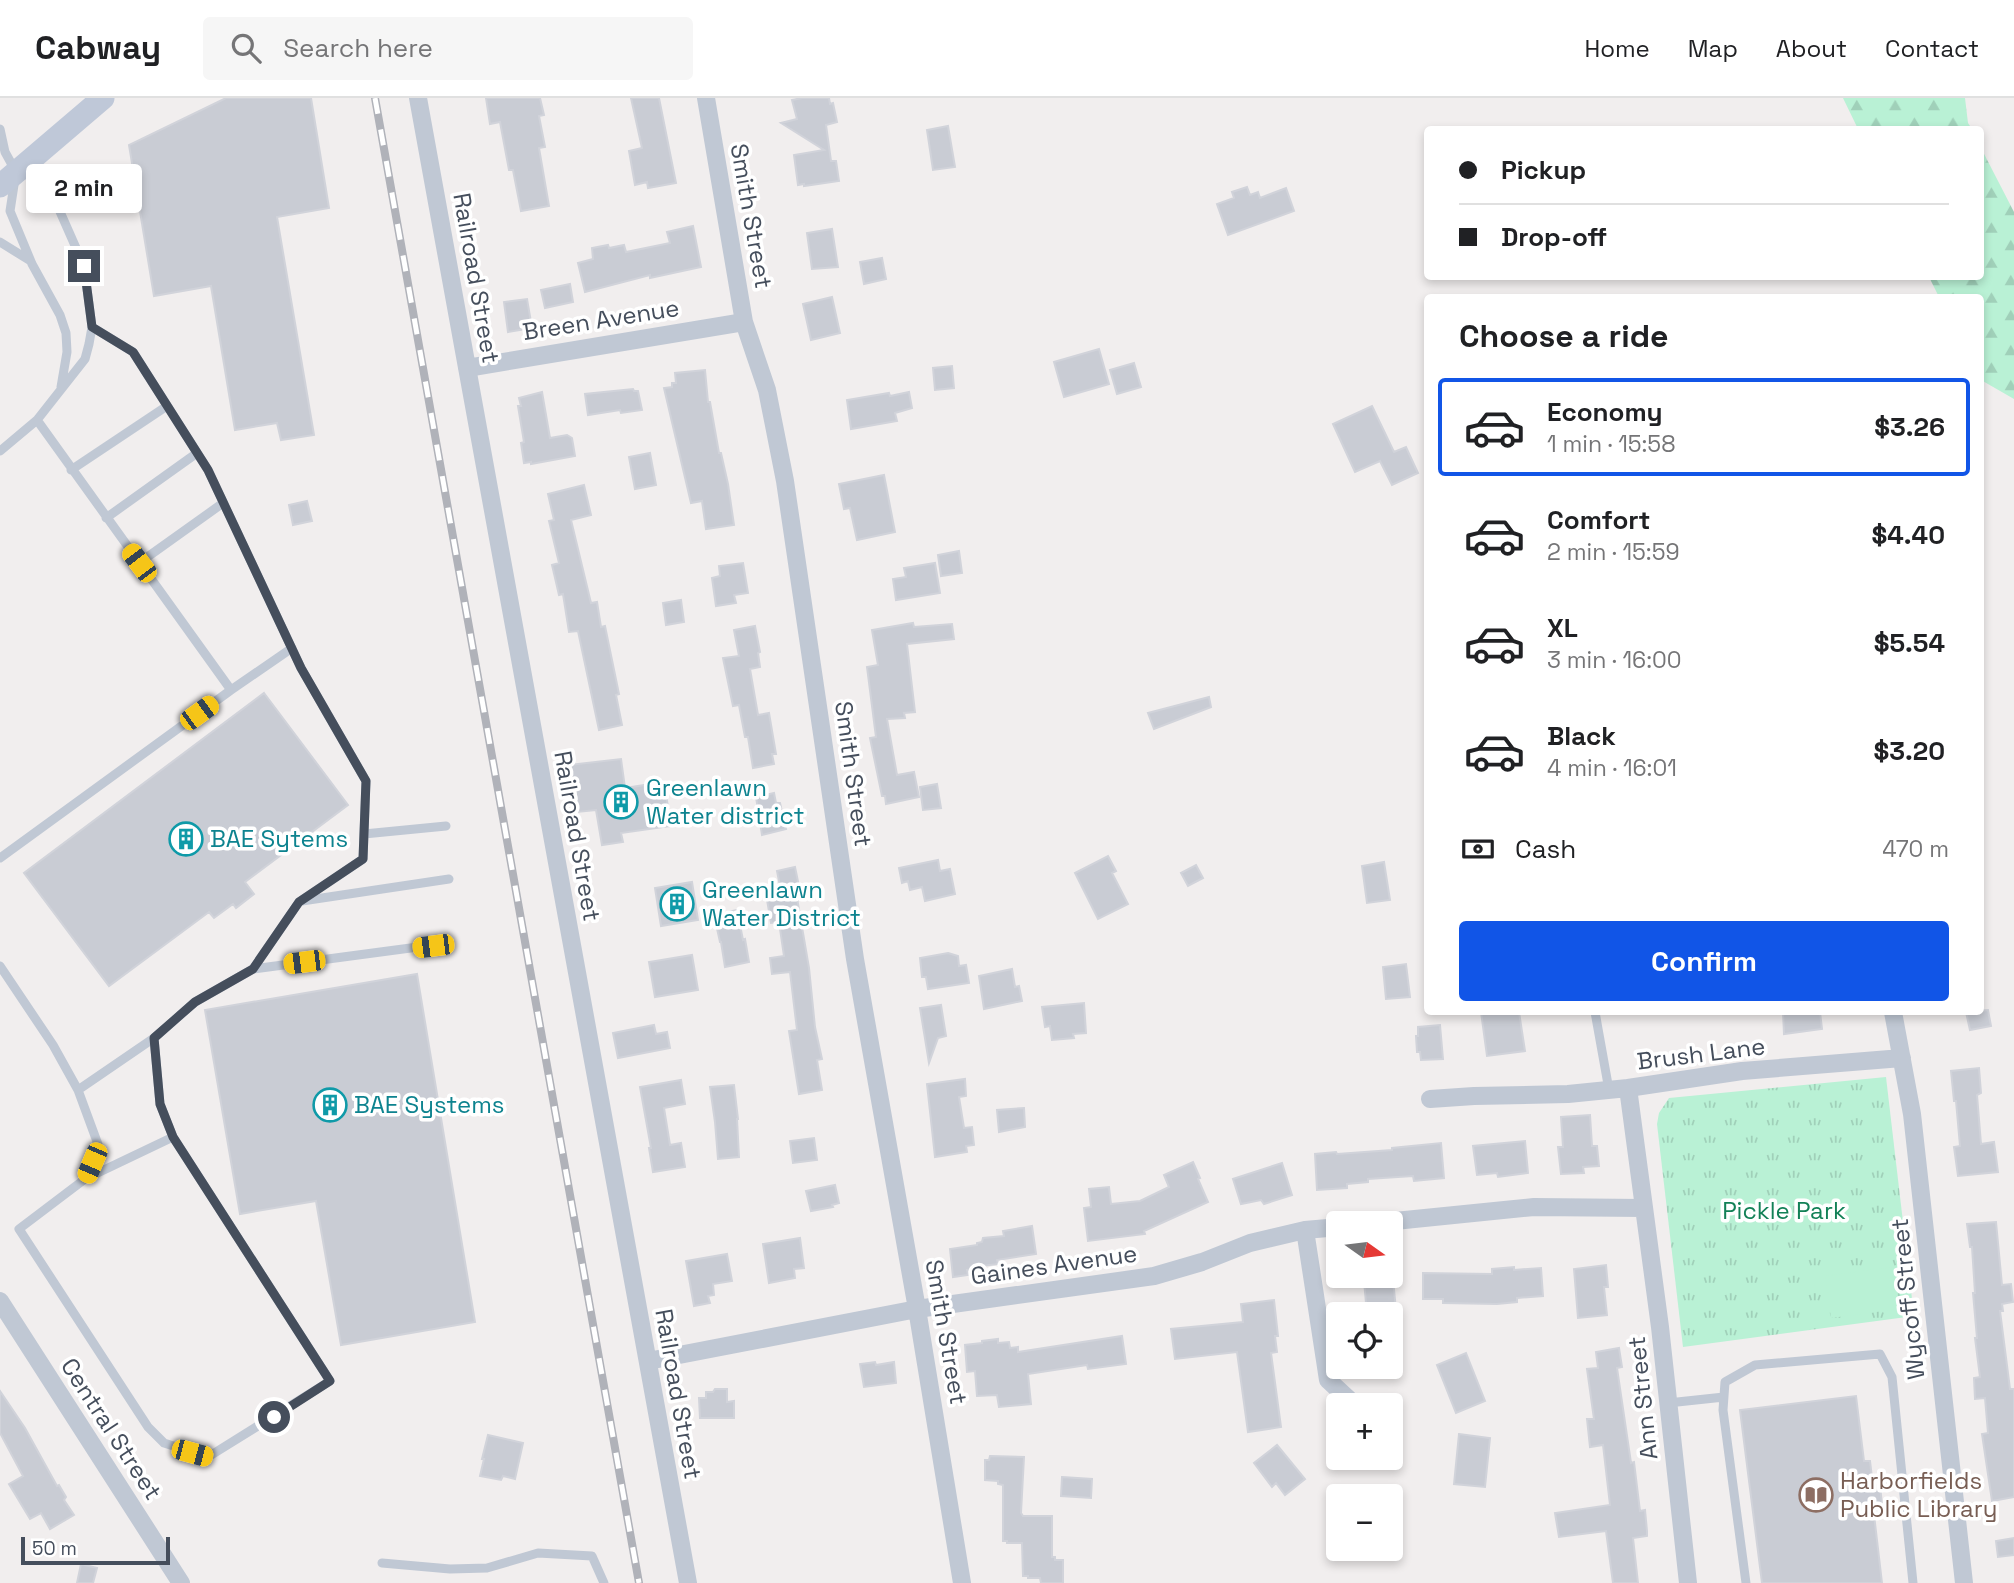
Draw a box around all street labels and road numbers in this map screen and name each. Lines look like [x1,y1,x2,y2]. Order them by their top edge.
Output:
street label: Smith Street [724,141,779,291]
street label: Railroad Street [446,190,507,366]
street label: Breen Avenue [520,292,681,347]
street label: Smith Street [828,699,879,849]
street label: Railroad Street [547,748,608,924]
street label: Brush Lane [1635,1030,1767,1077]
street label: Wycoff Street [1884,1217,1931,1381]
street label: Gaines Avenue [969,1237,1139,1292]
street label: Smith Street [919,1257,974,1407]
street label: Railroad Street [648,1306,709,1482]
street label: Ann Street [1621,1335,1664,1461]
street label: Central Street [54,1352,169,1505]

